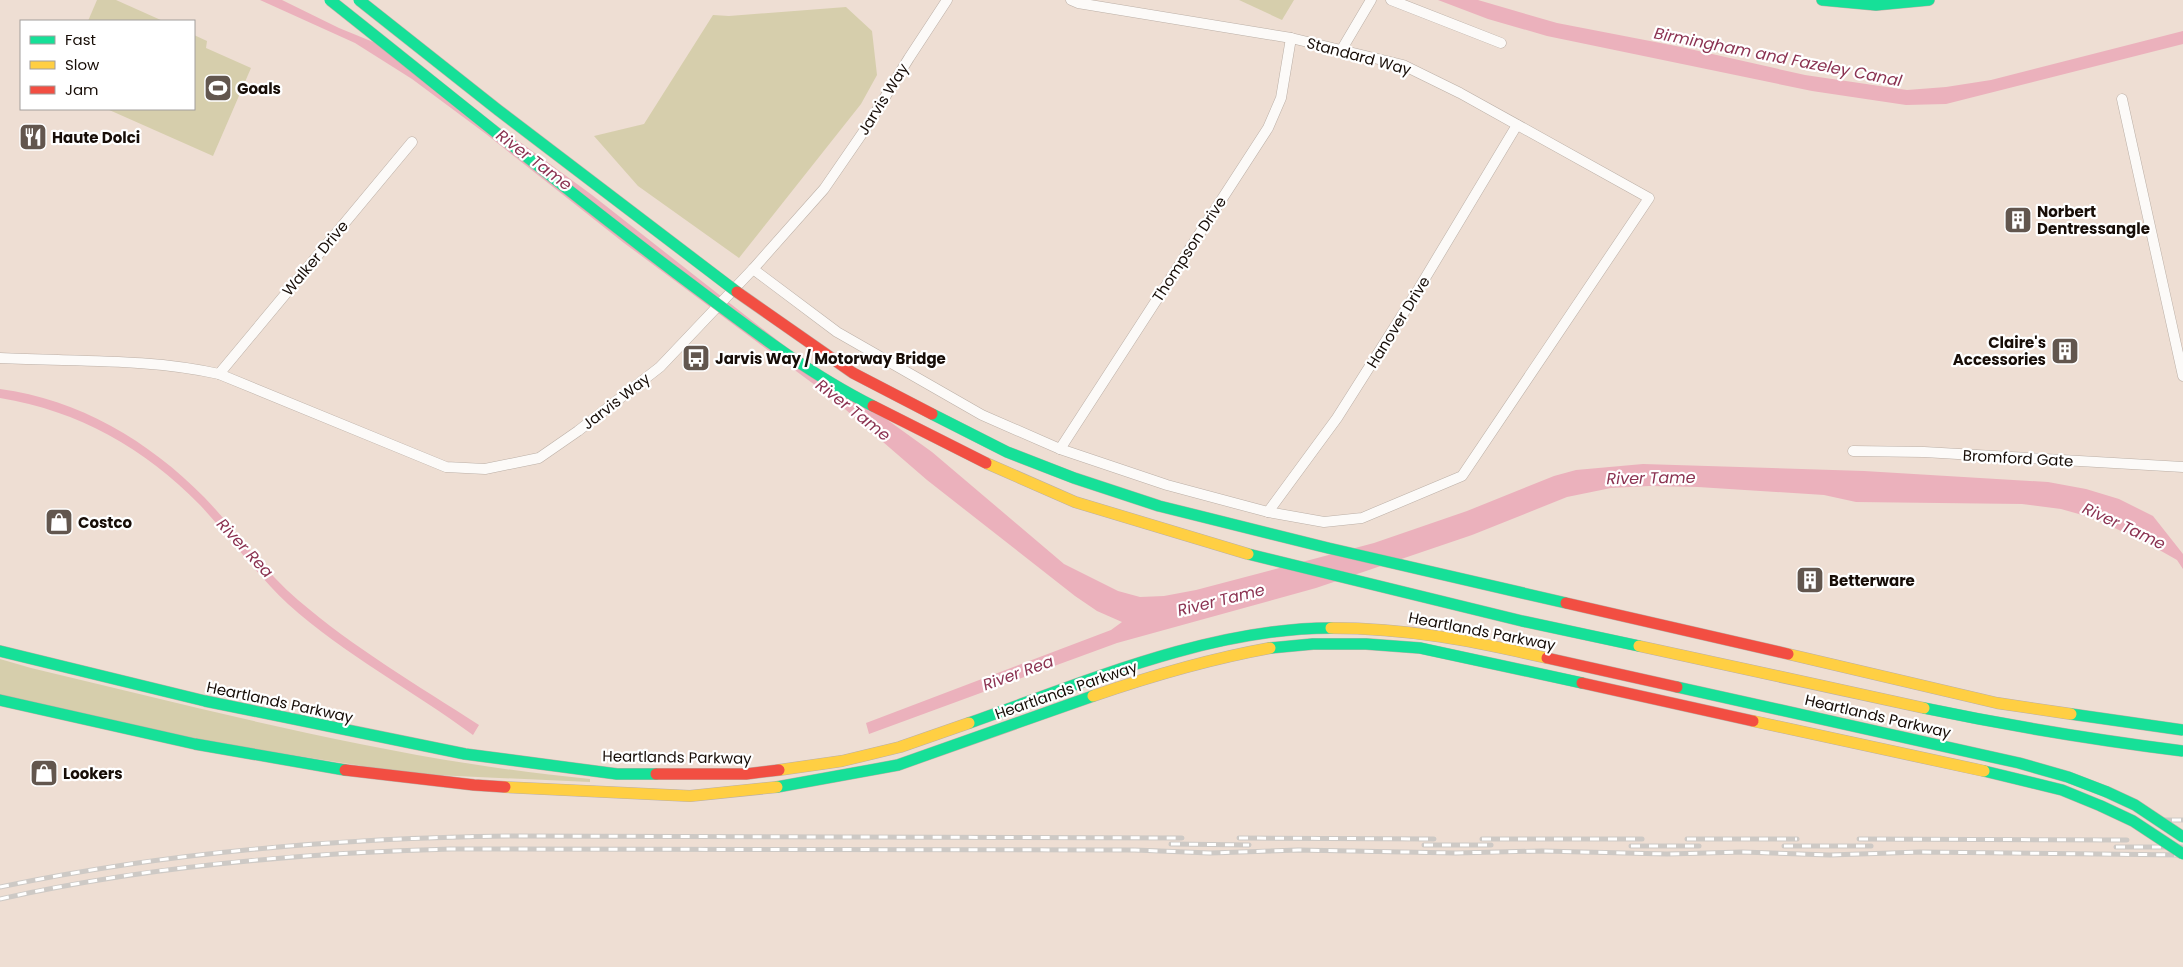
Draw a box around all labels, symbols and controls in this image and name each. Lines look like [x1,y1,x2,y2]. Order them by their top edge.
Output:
legend [20,20,195,110]
water label: Birmingham and Fazeley Canal [1652,22,1904,92]
text: Fast [65,29,96,50]
street label: Standard Way [1304,32,1414,80]
text: Slow [65,54,100,75]
street label: Jarvis Way [853,59,914,139]
sports icon: Goals [203,73,233,103]
place label: Goals [237,78,281,99]
text: Jam [65,79,99,100]
restaurant icon: Haute Dolci [18,122,48,152]
water label: River Tame [491,124,577,196]
place label: Haute Dolci [52,127,140,148]
street label: Thompson Drive [1147,192,1231,306]
place label: Norbert Dentressangle [2037,201,2150,239]
building icon: Norbert Dentressangle [2003,205,2033,235]
street label: Walker Drive [277,216,353,300]
street label: Hanover Drive [1361,272,1435,372]
place label: Claire's Accessories [1953,332,2046,370]
building icon: Claire's Accessories [2050,336,2080,366]
bus stop icon: Jarvis Way / Motorway Bridge [681,343,711,373]
place label: Jarvis Way / Motorway Bridge [715,348,946,369]
street label: Jarvis Way [578,367,655,434]
water label: River Tame [811,373,895,447]
street label: Bromford Gate [1962,445,2074,471]
water label: River Tame [1606,466,1696,490]
water label: River Tame [2079,497,2169,555]
shop icon: Costco [44,507,74,537]
place label: Costco [78,512,133,533]
water label: River Rea [211,513,279,583]
building icon: Betterware [1795,565,1825,595]
place label: Betterware [1829,570,1915,591]
water label: River Tame [1175,578,1267,622]
street label: Heartlands Parkway [1407,606,1558,656]
water label: River Rea [979,650,1057,696]
street label: Heartlands Parkway [992,656,1141,724]
street label: Heartlands Parkway [205,676,356,728]
street label: Heartlands Parkway [1803,689,1954,743]
street label: Heartlands Parkway [602,745,752,769]
shop icon: Lookers [29,758,59,788]
place label: Lookers [63,763,123,784]

